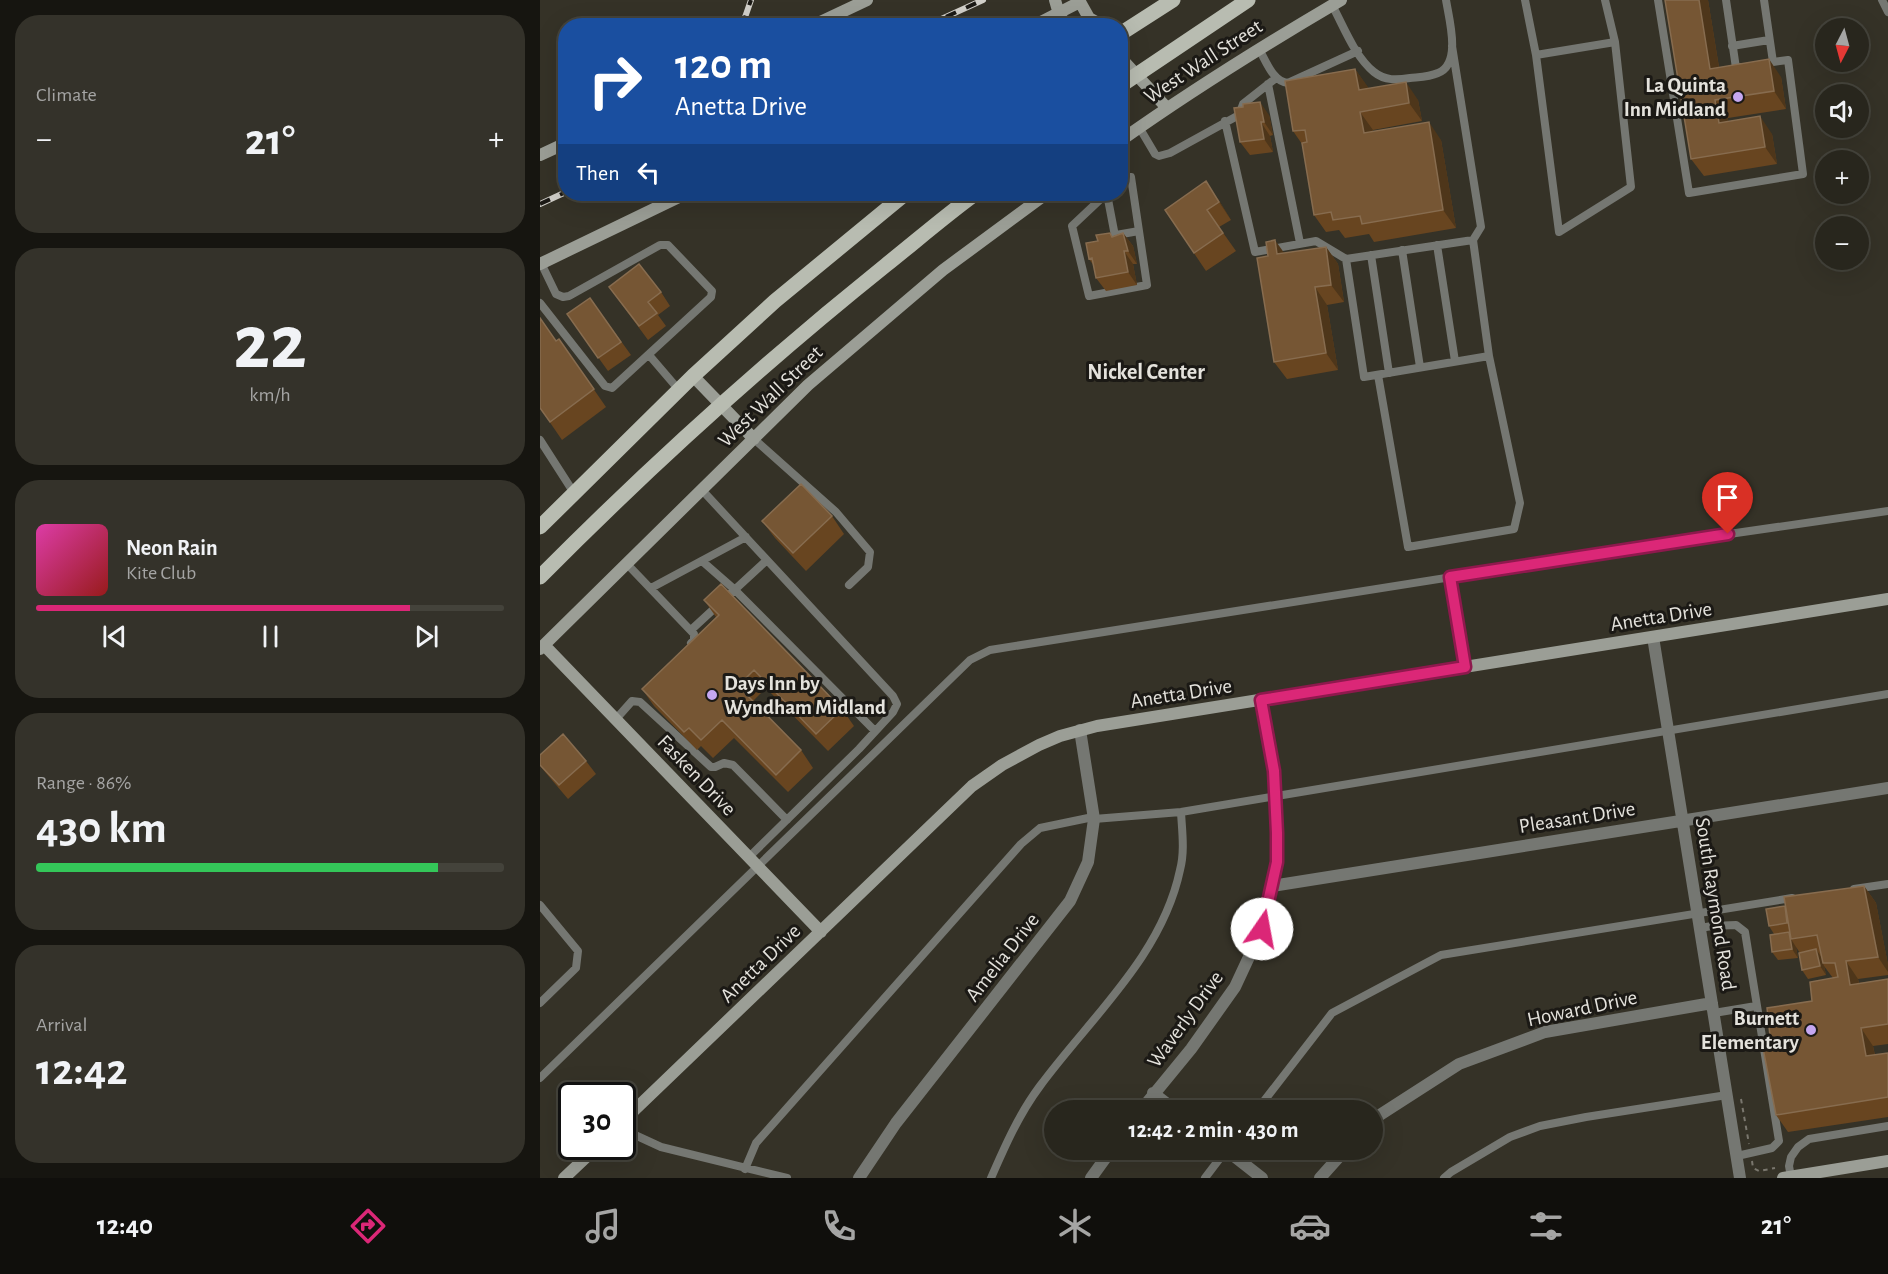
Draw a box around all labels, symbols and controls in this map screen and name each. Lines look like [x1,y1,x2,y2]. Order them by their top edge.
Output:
street label: West Wall Street [1141,15,1266,107]
north arrow [1815,18,1869,72]
map controls [1815,18,1869,270]
icon: right [576,42,654,120]
text: 120 m [675,44,772,86]
place label: La Quinta Inn Midland [1624,75,1726,120]
button: sound [1815,84,1869,138]
text: Climate [36,85,97,105]
marker: La Quinta Inn Midland [1731,90,1745,104]
text: Anetta Drive [675,93,807,120]
text: 21° [245,118,295,163]
text: − [36,123,52,156]
text: + [488,123,504,156]
button: + [1815,150,1869,204]
icon: left [632,156,665,189]
text: Then [576,162,620,184]
button: − [1815,216,1869,270]
text: 22 [233,305,307,383]
street label: West Wall Street [714,341,827,451]
district label: Nickel Center [1087,361,1205,383]
text: km/h [249,385,291,405]
pin [1702,472,1753,534]
icon: arrive [1711,481,1744,514]
text: Neon Rain [126,537,218,559]
text: Kite Club [126,563,196,583]
street label: Anetta Drive [1609,598,1713,635]
icon: previous [98,620,131,653]
icon: pause [254,620,287,653]
icon: next [410,620,443,653]
place label: Days Inn by Wyndham Midland [724,673,886,718]
street label: Anetta Drive [1129,675,1233,712]
marker: Days Inn by Wyndham Midland [705,688,719,702]
street label: Fasken Drive [653,731,740,820]
text: Range · 86% [36,773,132,793]
street label: Pleasant Drive [1517,798,1637,837]
text: 430 km [36,806,167,851]
street label: South Raymond Road [1691,816,1740,992]
position arrow [1230,897,1294,961]
street label: Amelia Drive [962,909,1043,1005]
street label: Anetta Drive [716,920,805,1007]
street label: Waverly Drive [1144,967,1227,1071]
street label: Howard Drive [1525,987,1639,1030]
place label: Burnett Elementary [1701,1008,1800,1053]
text: Arrival [36,1015,87,1035]
marker: Burnett Elementary [1804,1023,1818,1037]
text: 12:42 [36,1048,128,1093]
speed limit sign: 30 [558,1082,636,1160]
text: 12:42 · 2 min · 430 m [1128,1119,1299,1141]
icon: directions [347,1205,389,1247]
icon: music [582,1205,624,1247]
icon: phone [818,1205,860,1247]
icon: climate [1054,1205,1096,1247]
icon: car [1289,1205,1331,1247]
icon: filters [1525,1205,1567,1247]
text: 12:40 [97,1212,153,1239]
text: 21° [1761,1212,1791,1239]

